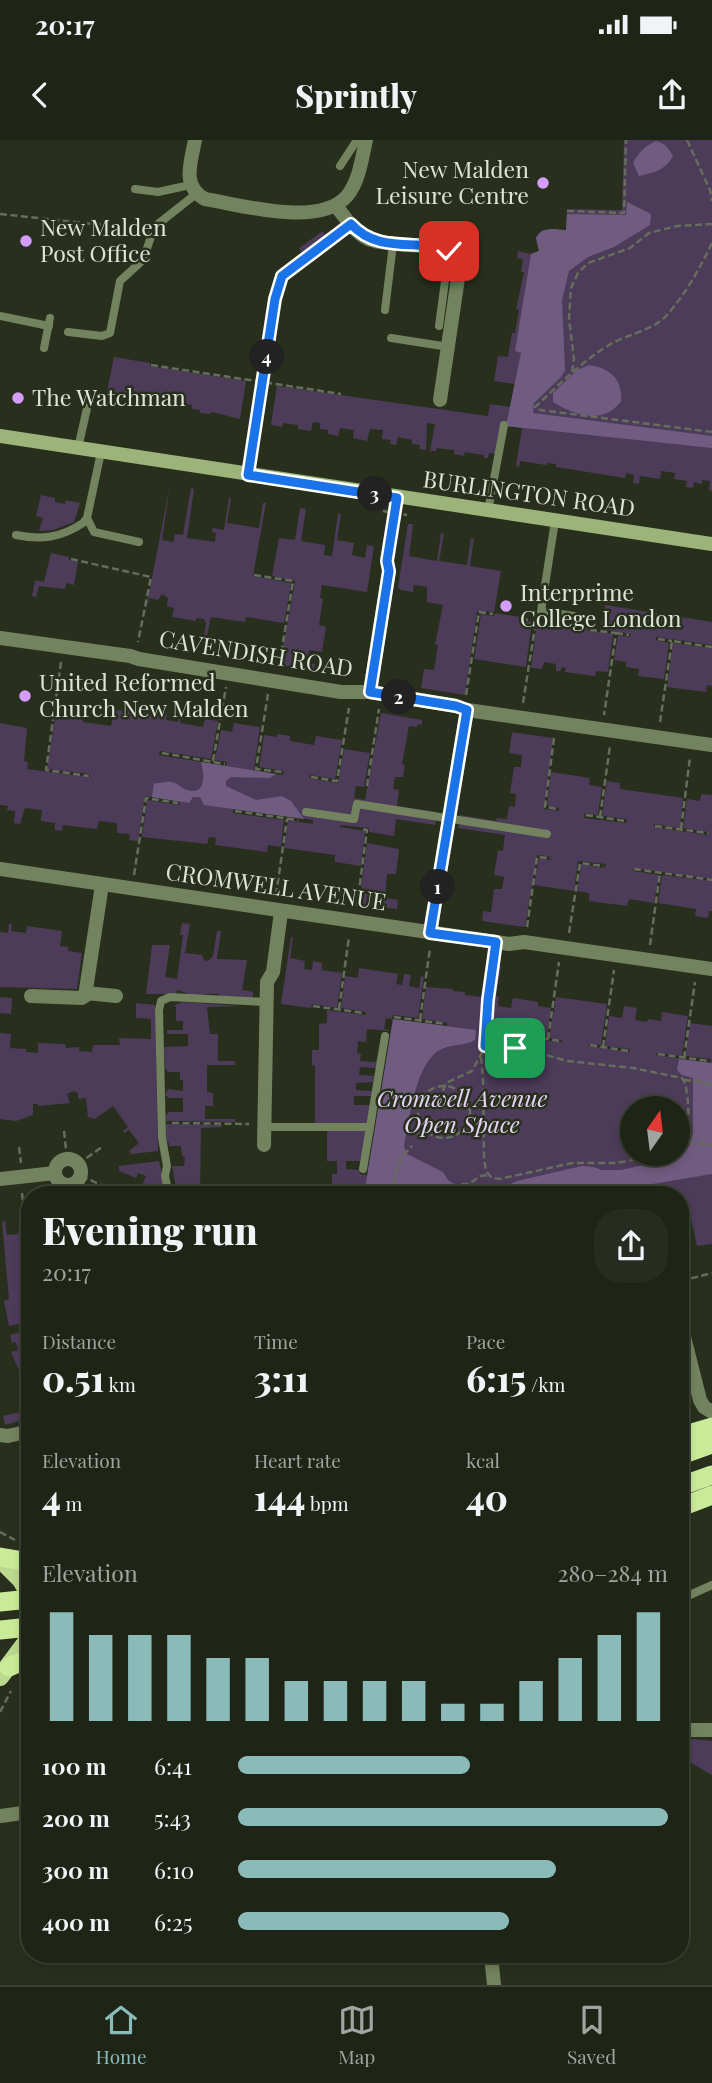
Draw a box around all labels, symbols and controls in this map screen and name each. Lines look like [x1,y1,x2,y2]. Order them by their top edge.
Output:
text: 20:17 [35,7,95,42]
text: Sprintly [295,73,417,116]
icon: back [21,76,59,114]
icon: share [653,76,691,114]
place label: New Malden Leisure Centre [376,153,529,210]
marker: New Malden Leisure Centre [535,175,551,191]
place label: New Malden Post Office [40,211,167,268]
pin [419,221,479,281]
icon: check [430,232,468,270]
marker: New Malden Post Office [18,233,34,249]
pin: 4 [250,340,284,374]
text: 4 [261,343,272,369]
place label: The Watchman [32,381,186,412]
marker: The Watchman [10,390,26,406]
street label: BURLINGTON ROAD [421,462,637,523]
pin: 3 [358,476,392,512]
text: 3 [370,480,379,506]
place label: Interprime College London [520,576,682,633]
marker: Interprime College London [498,598,514,614]
street label: CAVENDISH ROAD [157,622,355,683]
place label: United Reformed Church New Malden [39,666,249,723]
pin: 2 [382,680,416,714]
text: 2 [394,683,403,709]
marker: United Reformed Church New Malden [17,688,33,704]
street label: CROMWELL AVENUE [164,855,388,916]
pin: 1 [420,870,456,904]
text: 1 [434,873,441,899]
pin [485,1018,545,1078]
icon: arrive [496,1029,534,1067]
park label: Cromwell Avenue Open Space [377,1082,547,1139]
north arrow [620,1096,690,1166]
map controls [620,1096,690,1166]
text: Evening run [42,1204,258,1255]
button: share [594,1209,668,1283]
text: 20:17 [42,1256,91,1287]
text: Distance [42,1328,116,1354]
text: Time [254,1328,298,1354]
text: Pace [466,1328,505,1354]
text: 0.51 [42,1354,104,1401]
text: 3:11 [254,1354,309,1401]
text: 6:15 [466,1354,526,1401]
text: km [104,1371,136,1397]
text: /km [526,1371,566,1397]
text: Elevation [42,1447,121,1473]
text: Heart rate [254,1447,341,1473]
text: kcal [466,1447,500,1473]
text: 4 [42,1473,61,1520]
text: 144 [254,1473,305,1520]
text: 40 [466,1473,508,1520]
text: m [61,1490,82,1516]
text: bpm [305,1490,349,1516]
text: Elevation [42,1557,138,1588]
text: 280–284 m [558,1557,668,1588]
text: 100 m [42,1750,107,1781]
text: 6:41 [154,1750,192,1781]
text: 200 m [42,1802,110,1833]
text: 5:43 [154,1802,191,1833]
text: 300 m [42,1854,109,1885]
text: 6:10 [154,1854,194,1885]
text: 400 m [42,1906,110,1937]
text: 6:25 [154,1906,193,1937]
tab: Home [96,2001,147,2069]
tab: Map [338,2001,376,2069]
tab: Saved [567,2001,616,2069]

